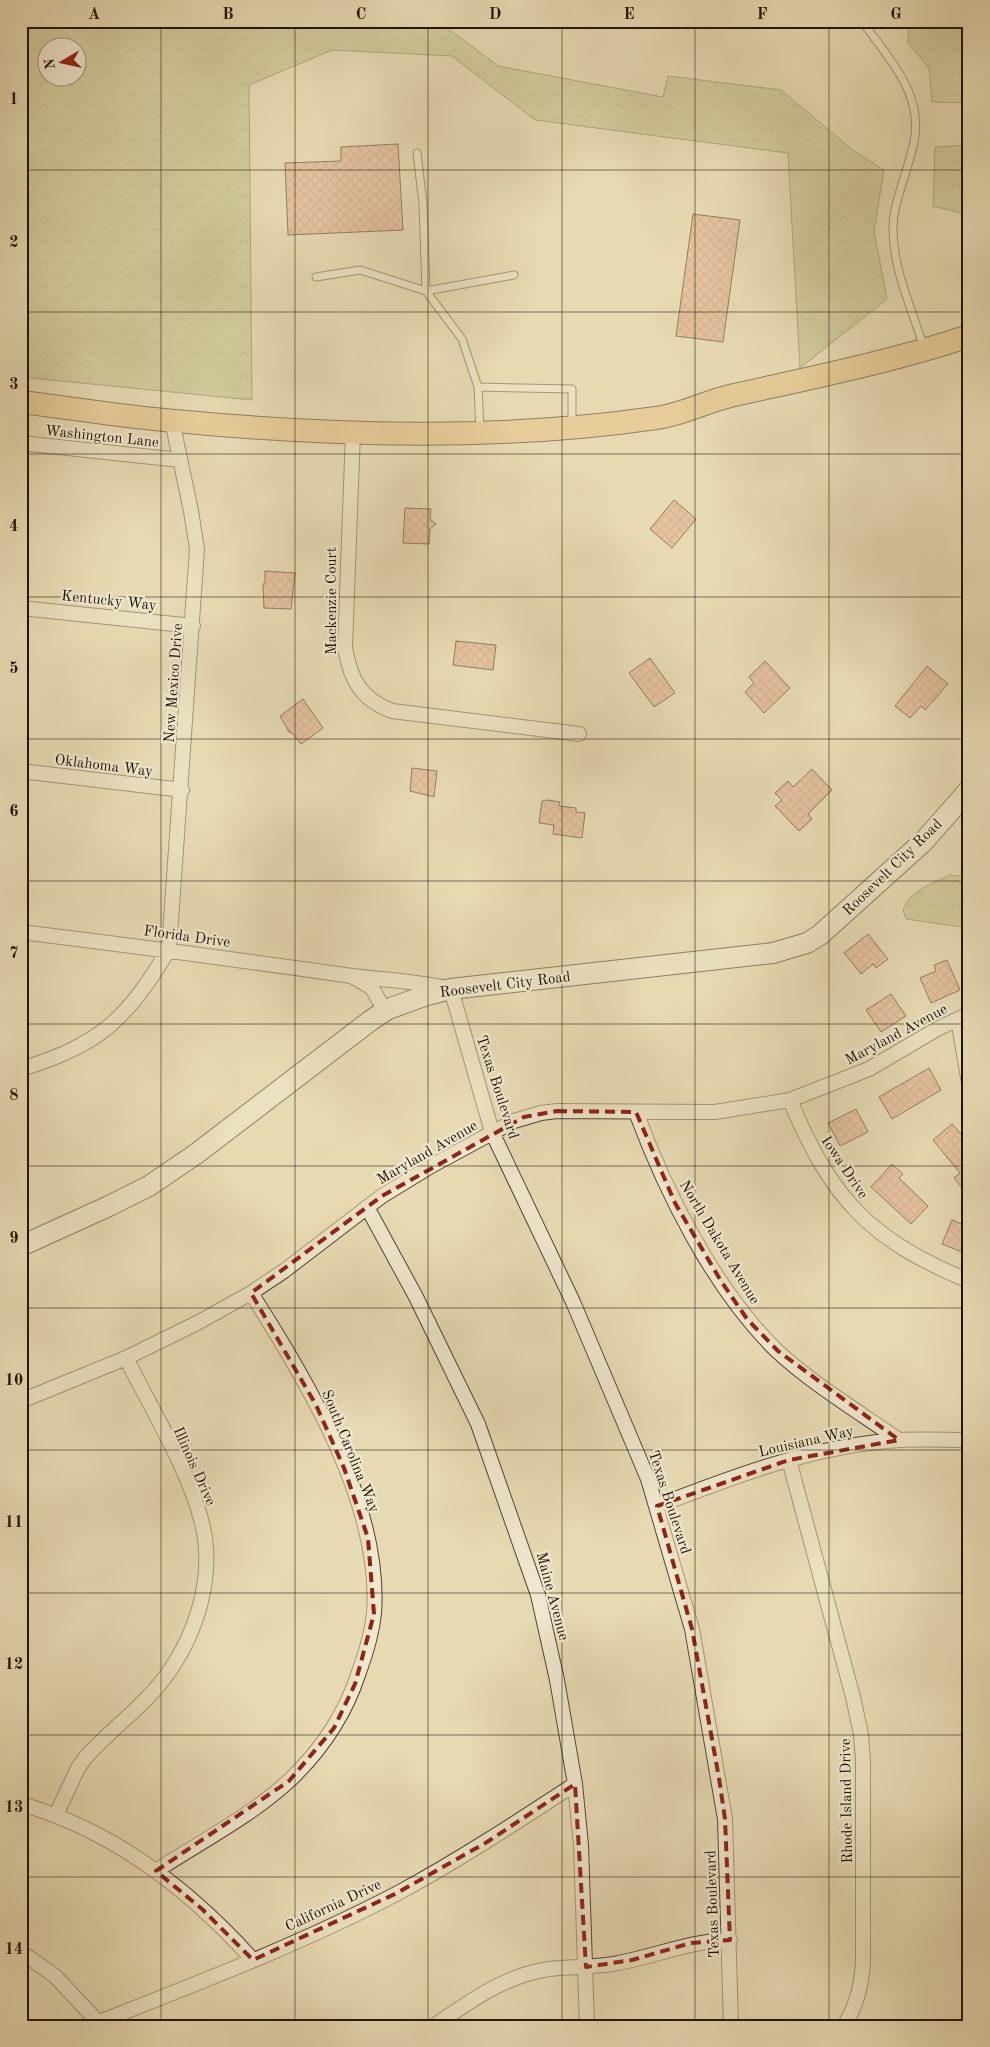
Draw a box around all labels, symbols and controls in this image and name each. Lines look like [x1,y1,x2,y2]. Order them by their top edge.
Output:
text: A [88,7,100,23]
text: B [222,7,234,23]
text: C [356,7,366,23]
text: D [489,7,501,23]
text: E [623,7,635,23]
text: F [757,7,768,23]
text: G [890,7,902,23]
north arrow [38,38,88,88]
text: N [42,57,58,70]
text: 1 [9,92,19,108]
text: 2 [9,235,19,251]
text: 3 [9,377,19,393]
street label: Washington Lane [44,424,160,451]
text: 4 [9,519,19,535]
street label: Mackenzie Court [325,547,340,655]
street label: Kentucky Way [60,589,157,614]
street label: New Mexico Drive [163,623,186,743]
text: 5 [9,661,19,677]
street label: Oklahoma Way [54,753,154,780]
text: 6 [9,804,19,820]
street label: Roosevelt City Road [841,817,946,919]
street label: Florida Drive [143,924,231,951]
text: 7 [9,946,19,962]
street label: Roosevelt City Road [439,970,572,1001]
street label: Maryland Avenue [843,1002,950,1069]
street label: Texas Boulevard [473,1034,520,1141]
text: 8 [9,1088,19,1104]
street label: Maryland Avenue [375,1118,481,1188]
street label: Iowa Drive [817,1134,870,1202]
street label: North Dakota Avenue [676,1178,762,1307]
text: 9 [9,1231,19,1247]
text: 10 [5,1373,23,1389]
street label: South Carolina Way [318,1388,381,1515]
street label: Louisiana Way [757,1424,855,1461]
street label: Illinois Drive [170,1425,218,1508]
street label: Texas Boulevard [645,1449,692,1556]
text: 11 [5,1515,23,1531]
street label: Maine Avenue [533,1551,571,1642]
text: 12 [5,1657,23,1673]
street label: Rhode Island Drive [839,1738,856,1864]
text: 13 [5,1800,23,1816]
street label: Texas Boulevard [704,1849,723,1958]
street label: California Drive [283,1878,384,1935]
text: 14 [5,1942,23,1958]

